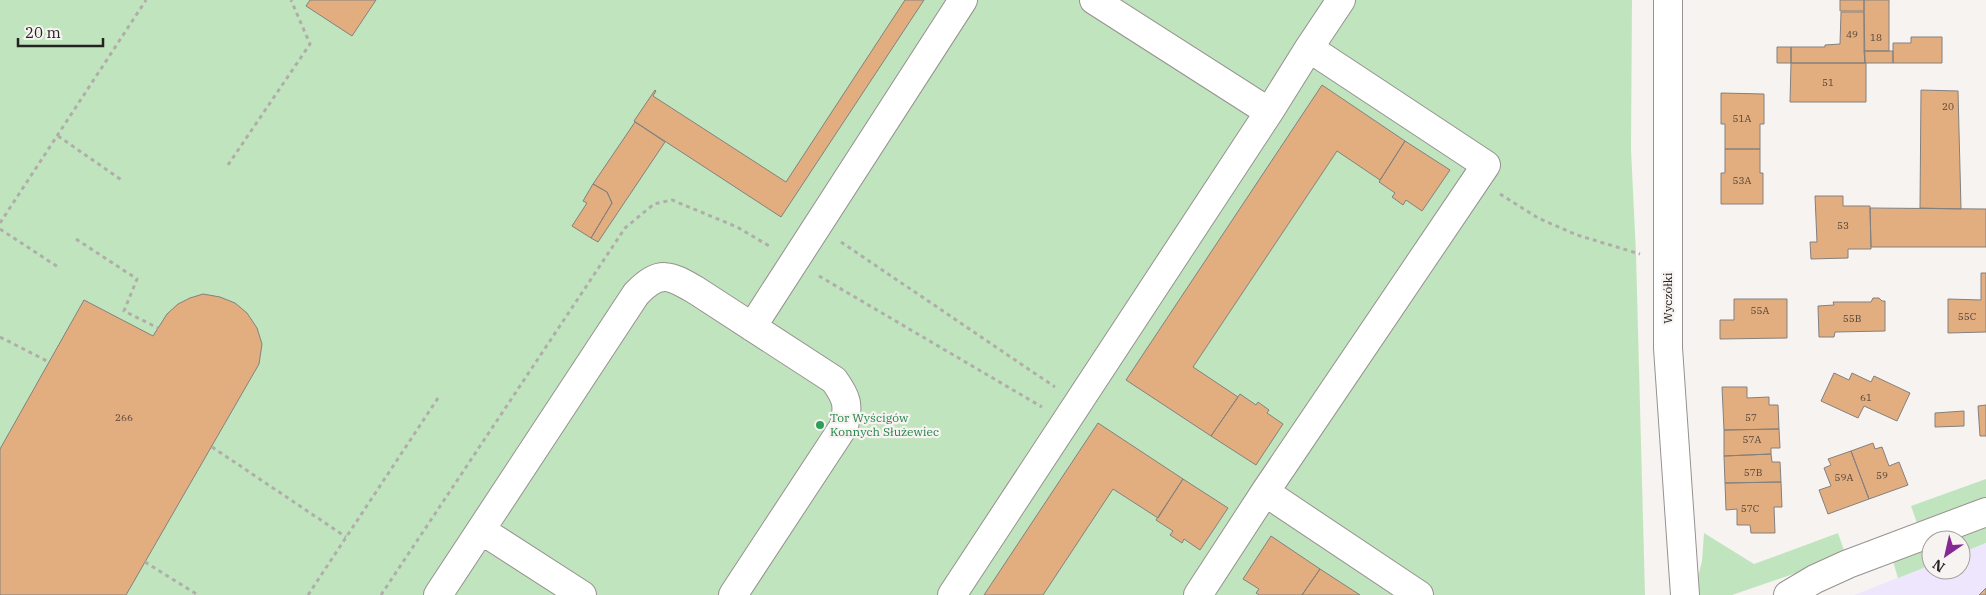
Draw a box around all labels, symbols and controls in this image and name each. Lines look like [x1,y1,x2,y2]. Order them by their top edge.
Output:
scale bar [18,15,102,47]
text: 20 m [25,23,61,42]
house number: 49 [1846,28,1858,41]
house number: 18 [1870,31,1882,44]
house number: 51 [1822,76,1834,89]
house number: 20 [1942,100,1954,113]
house number: 51A [1733,112,1752,125]
house number: 53A [1733,174,1752,187]
house number: 53 [1837,219,1849,232]
street label: Wyczółki [1660,272,1675,324]
house number: 55A [1751,304,1770,317]
house number: 55C [1958,310,1976,323]
house number: 55B [1843,312,1862,325]
house number: 61 [1860,391,1872,404]
place label: Tor Wyścigów Konnych Służewiec [830,410,939,439]
house number: 266 [115,411,133,424]
house number: 57 [1745,411,1757,424]
marker: Tor Wyścigów Konnych Służewiec [814,419,826,431]
house number: 57A [1743,433,1762,446]
house number: 57B [1744,466,1763,479]
house number: 59 [1876,469,1888,482]
house number: 59A [1835,471,1854,484]
house number: 57C [1741,502,1759,515]
north arrow [1921,530,1971,580]
text: N [1929,555,1948,576]

